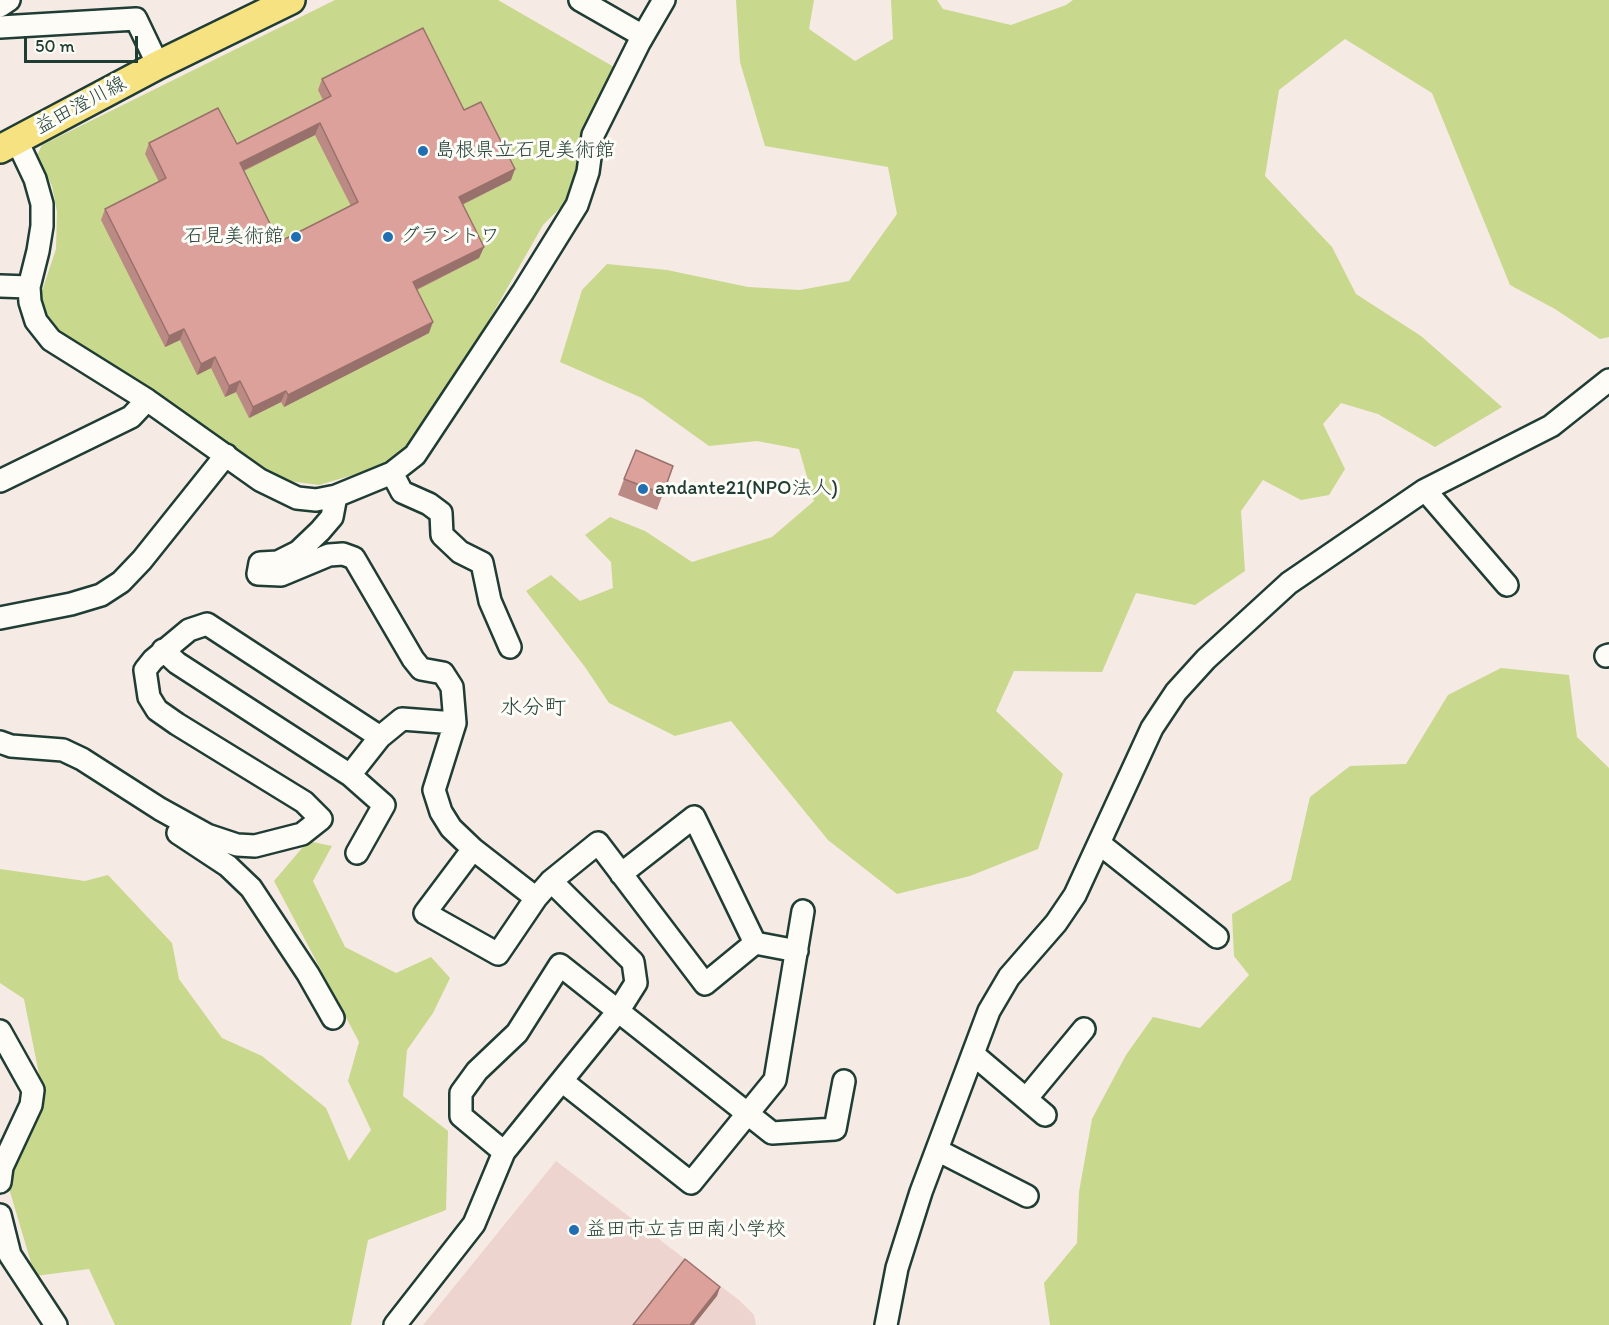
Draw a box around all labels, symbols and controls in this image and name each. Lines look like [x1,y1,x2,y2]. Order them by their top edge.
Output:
scale bar [27,24,141,62]
text: 50 m [35,35,75,57]
street label: 益田澄川線 [31,72,131,140]
place label: 島根県立石見美術館 [435,139,615,163]
marker: 島根県立石見美術館 [416,144,430,158]
place label: 石見美術館 [184,225,284,249]
place label: グラントワ [400,225,500,249]
marker: 石見美術館 [289,230,303,244]
marker: グラントワ [381,230,395,244]
place label: andante21(NPO法人) [655,477,838,501]
marker: andante21(NPO法人) [636,482,650,496]
district label: 水分町 [500,695,566,721]
place label: 益田市立吉田南小学校 [586,1218,786,1242]
marker: 益田市立吉田南小学校 [567,1223,581,1237]

